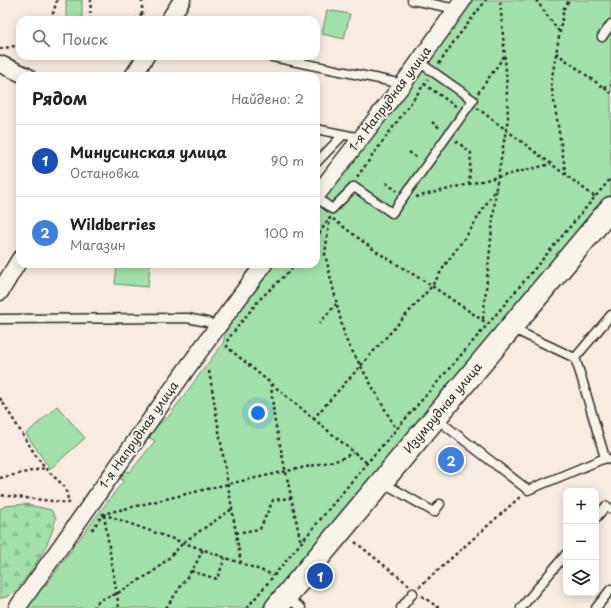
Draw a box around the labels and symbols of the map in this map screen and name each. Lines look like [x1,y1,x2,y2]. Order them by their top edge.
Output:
street label: 1-я Напрудная улица [344,42,435,155]
street label: Изумрудная улица [399,358,486,457]
street label: 1-я Напрудная улица [94,377,182,492]
your location [248,403,268,423]
pin: 2 [438,445,464,475]
pin: 1 [307,561,333,591]

